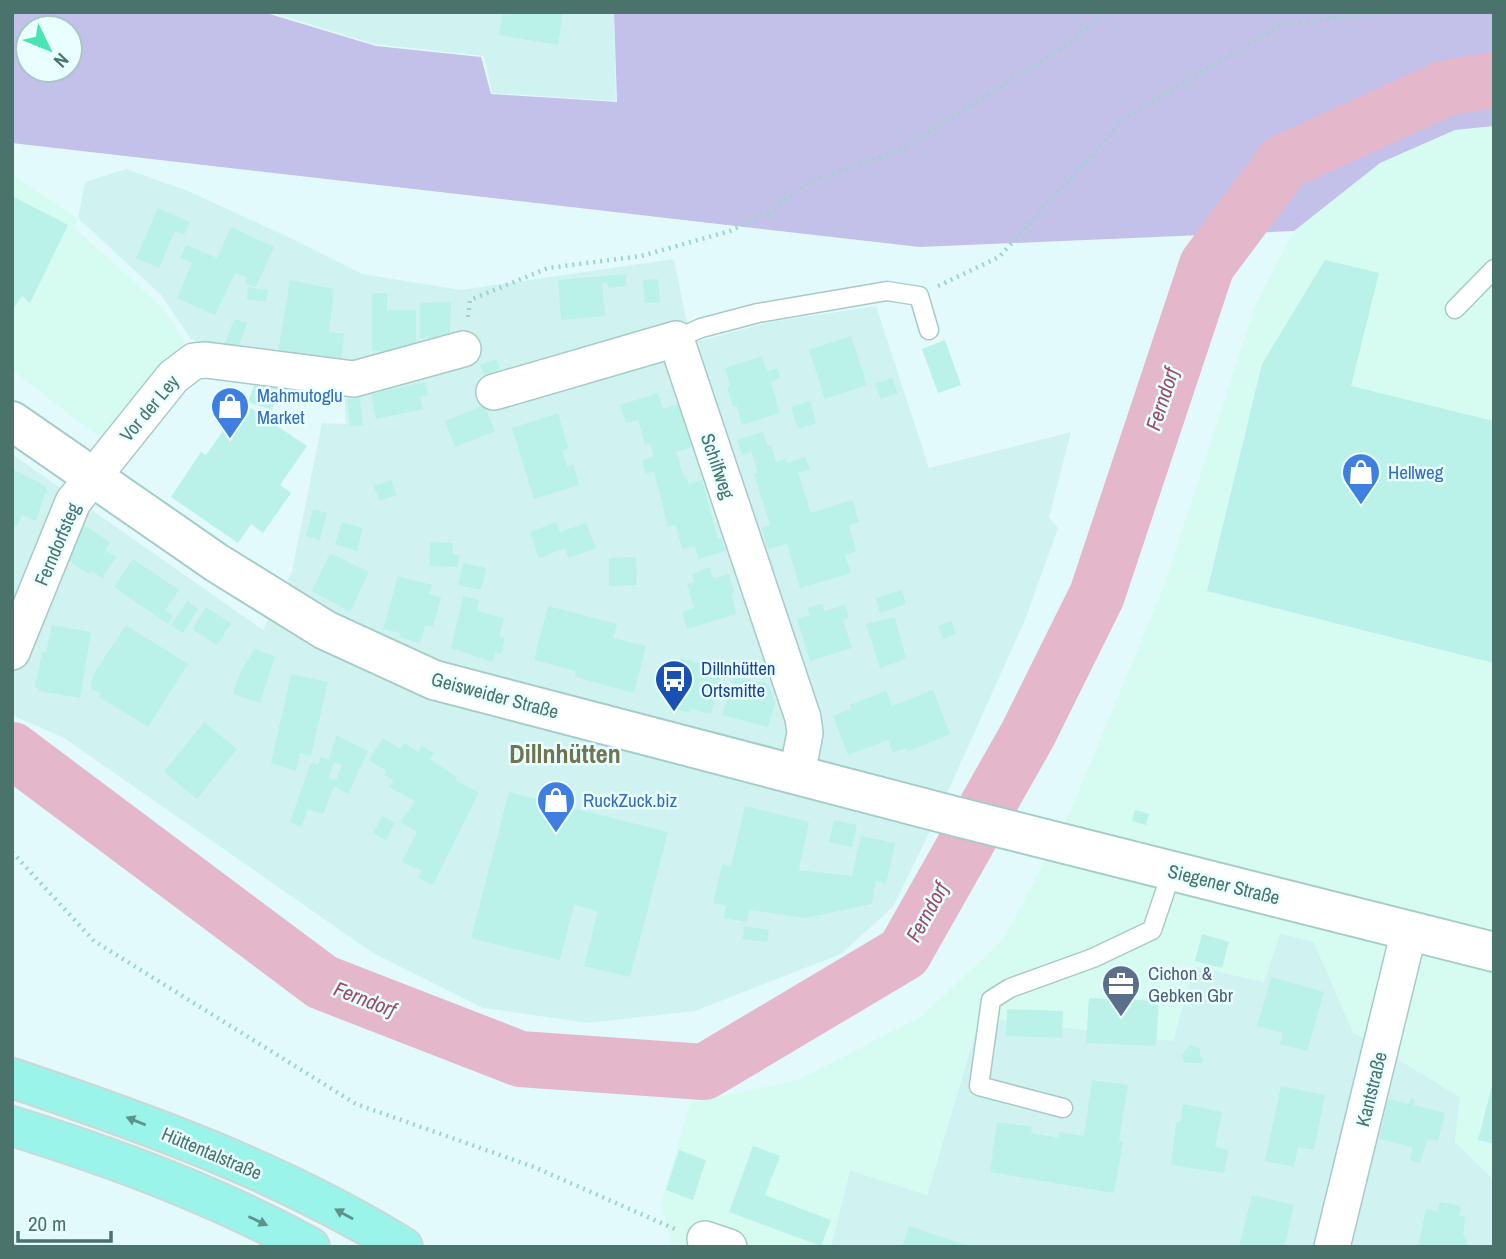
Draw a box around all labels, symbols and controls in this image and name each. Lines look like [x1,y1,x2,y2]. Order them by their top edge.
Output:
north arrow [14,14,84,84]
text: N [48,48,75,74]
water label: Ferndorf [1138,362,1186,434]
street label: Vor der Ley [113,369,185,447]
place label: Mahmutoglu Market [257,382,343,430]
shop icon: Mahmutoglu Market [209,385,251,440]
street label: Schilfweg [695,430,741,502]
shop icon: Hellweg [1340,451,1382,506]
place label: Hellweg [1388,459,1444,485]
street label: Ferndorfsteg [28,498,86,589]
place label: Dillnhütten Ortsmitte [701,655,775,703]
bus stop icon: Dillnhütten Ortsmitte [653,658,695,713]
street label: Geisweider Straße [428,666,562,724]
district label: Dillnhütten [509,736,621,771]
shop icon: RuckZuck.biz [535,779,577,834]
place label: RuckZuck.biz [583,787,678,813]
street label: Siegener Straße [1165,858,1283,910]
water label: Ferndorf [899,875,956,947]
place label: Cichon & Gebken Gbr [1148,960,1234,1008]
office icon: Cichon & Gebken Gbr [1100,963,1142,1018]
water label: Ferndorf [330,974,402,1025]
street label: Kantstraße [1349,1049,1393,1129]
one-way arrow [125,1116,146,1127]
street label: Hüttentalstraße [158,1120,266,1186]
scale bar [18,1200,110,1244]
one-way arrow [334,1208,353,1220]
text: 20 m [28,1209,66,1238]
one-way arrow [248,1215,269,1226]

